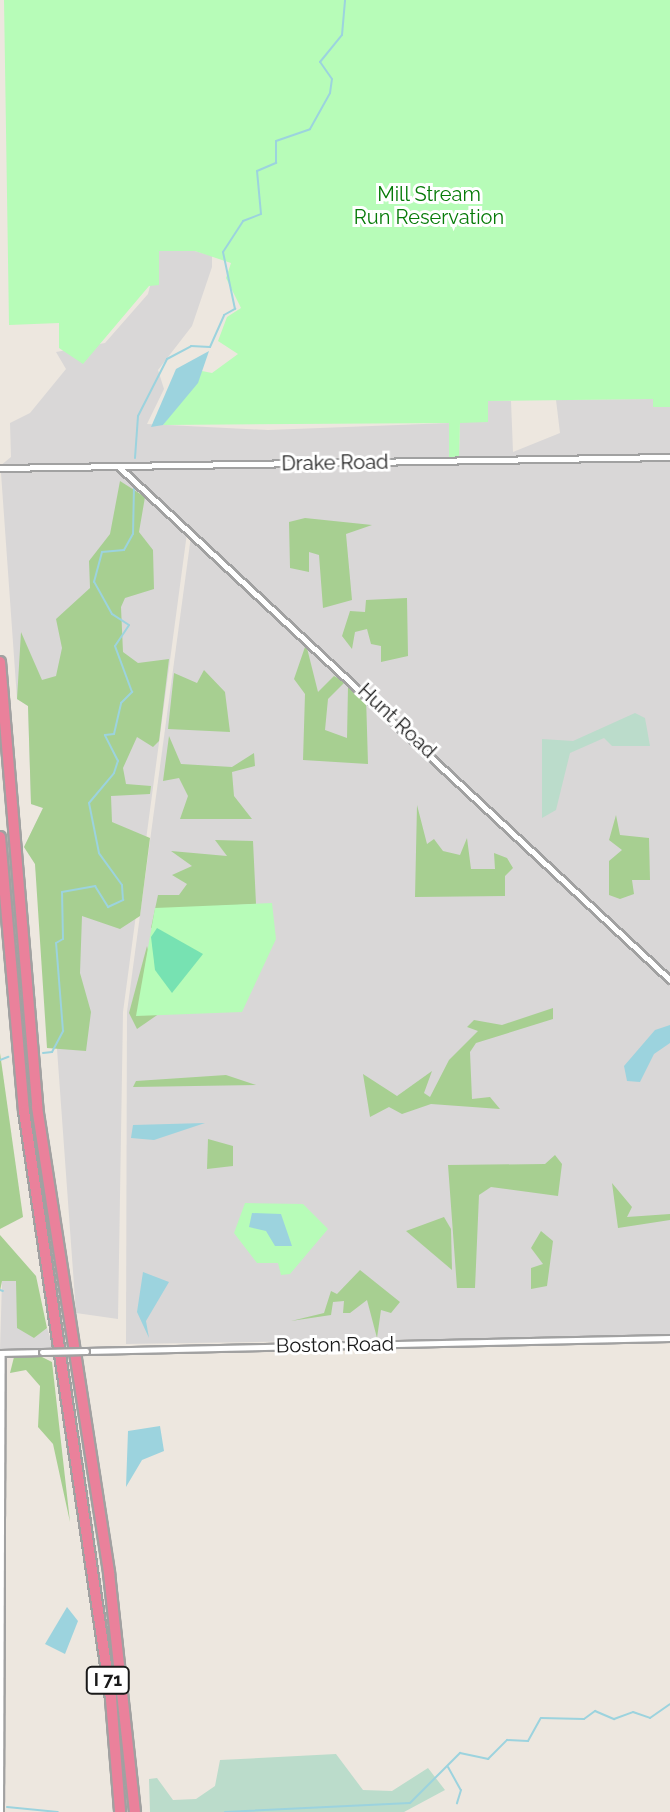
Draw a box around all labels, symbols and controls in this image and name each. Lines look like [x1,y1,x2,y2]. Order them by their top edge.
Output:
park label: Mill Stream Run Reservation [354,182,504,229]
street label: Drake Road [281,450,389,476]
street label: Hunt Road [353,679,441,763]
street label: Boston Road [276,1332,394,1358]
road number: I 71 [84,1666,132,1694]

